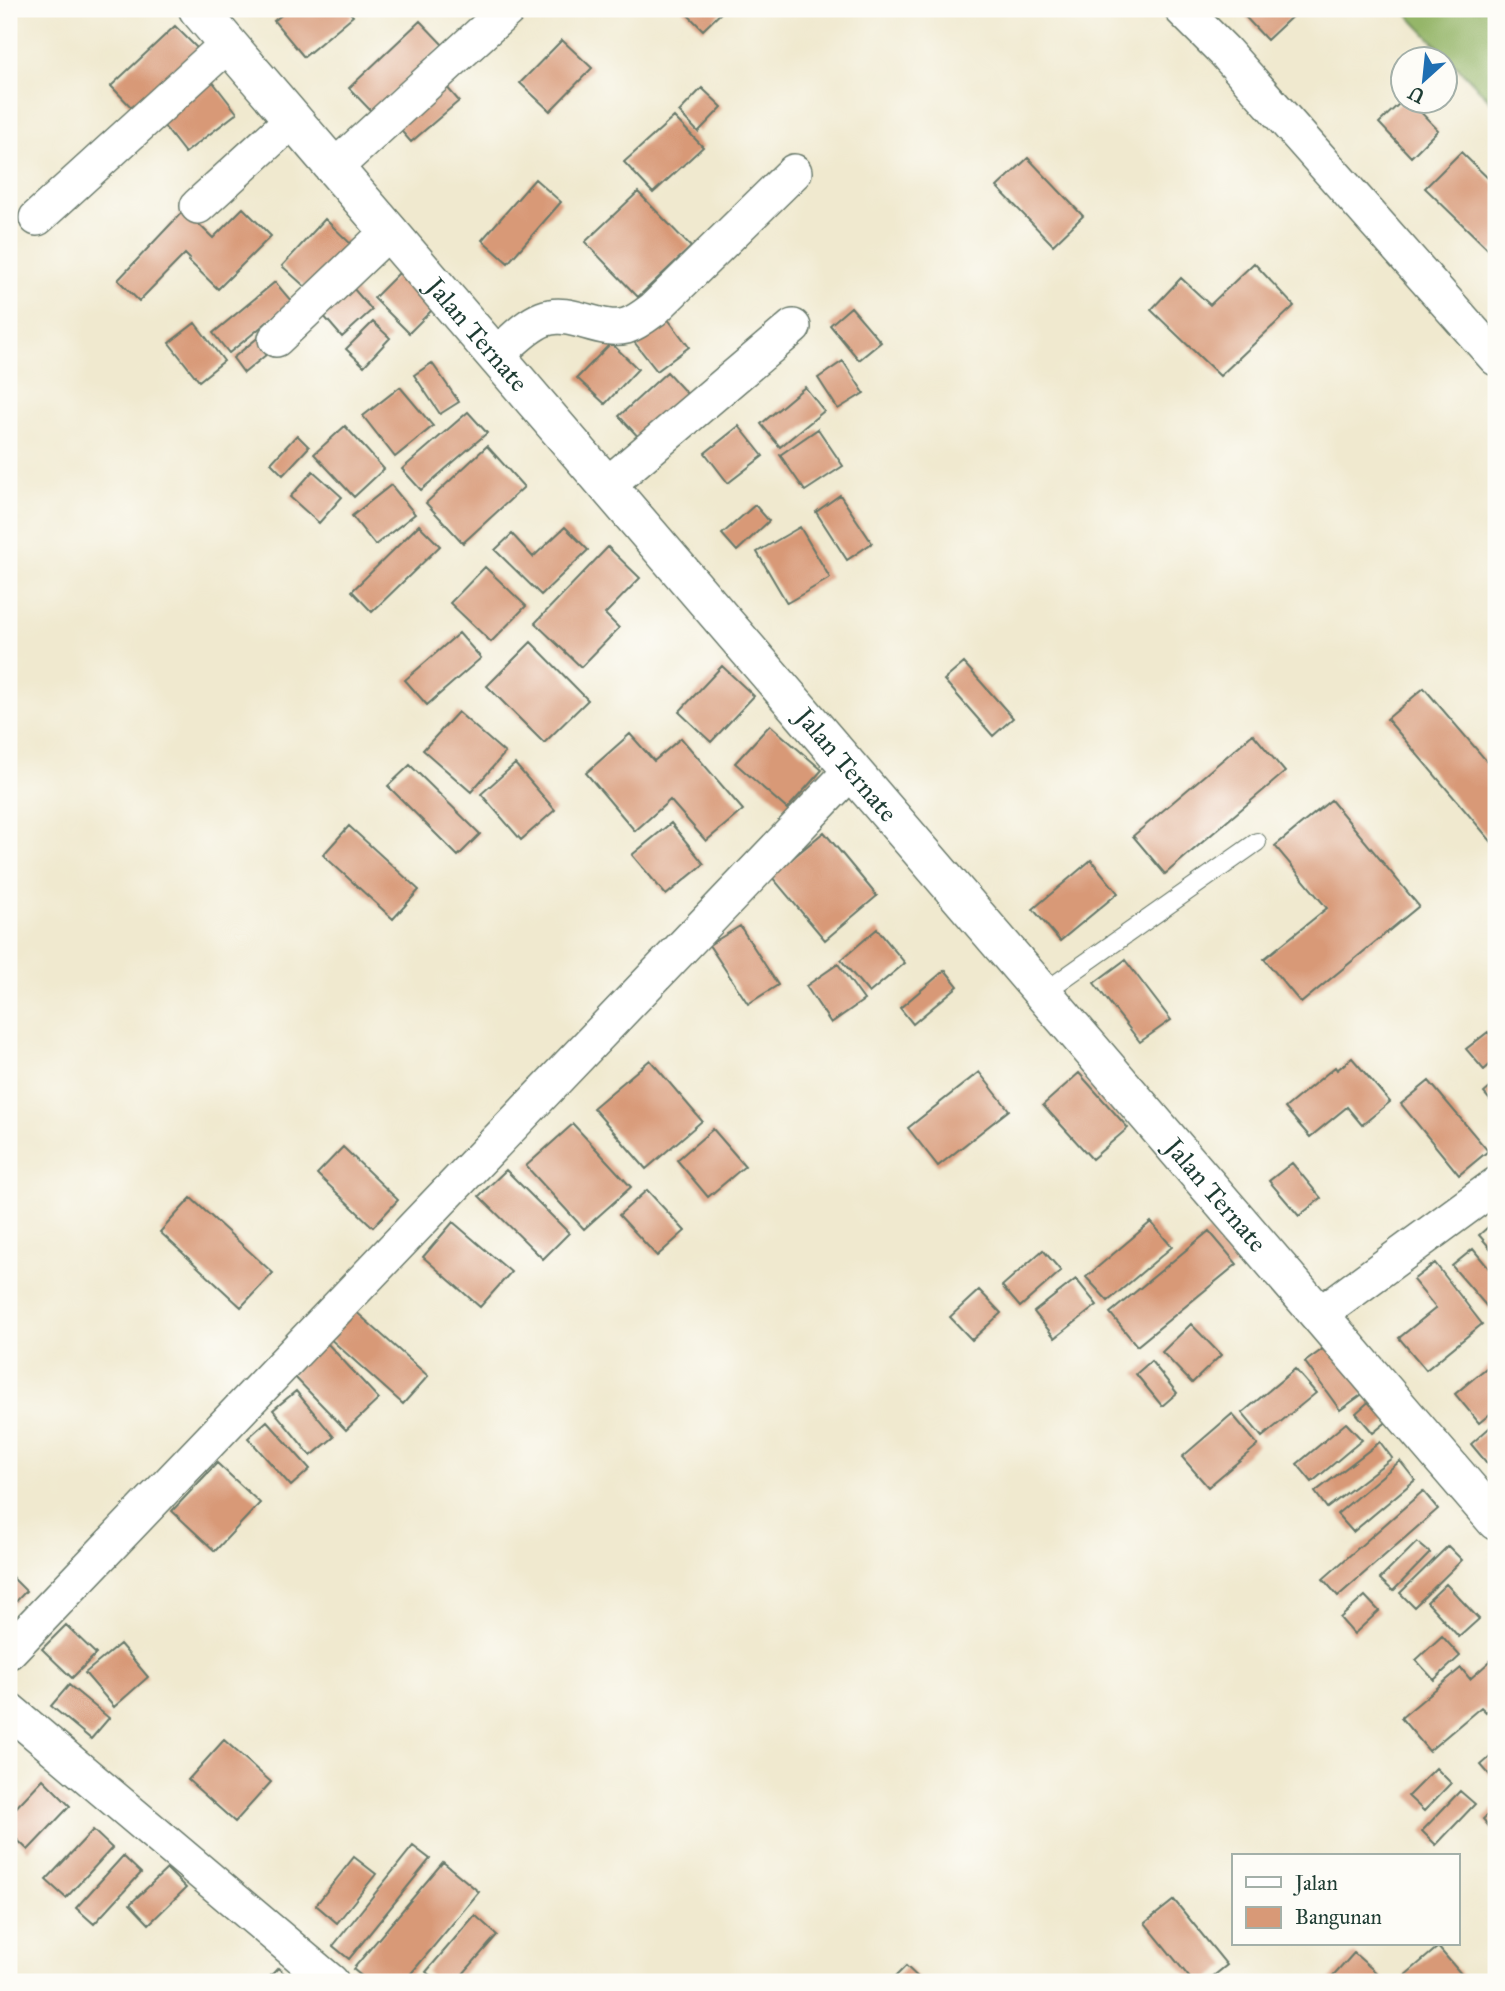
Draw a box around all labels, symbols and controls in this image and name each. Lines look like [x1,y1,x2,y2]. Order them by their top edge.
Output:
north arrow [1390,46,1460,116]
text: U [1404,81,1428,108]
street label: Jalan Ternate [418,269,535,398]
street label: Jalan Ternate [787,699,905,828]
street label: Jalan Ternate [1156,1129,1274,1259]
legend [1232,1854,1460,1946]
text: Jalan [1293,1870,1338,1896]
text: Bangunan [1295,1904,1382,1930]

